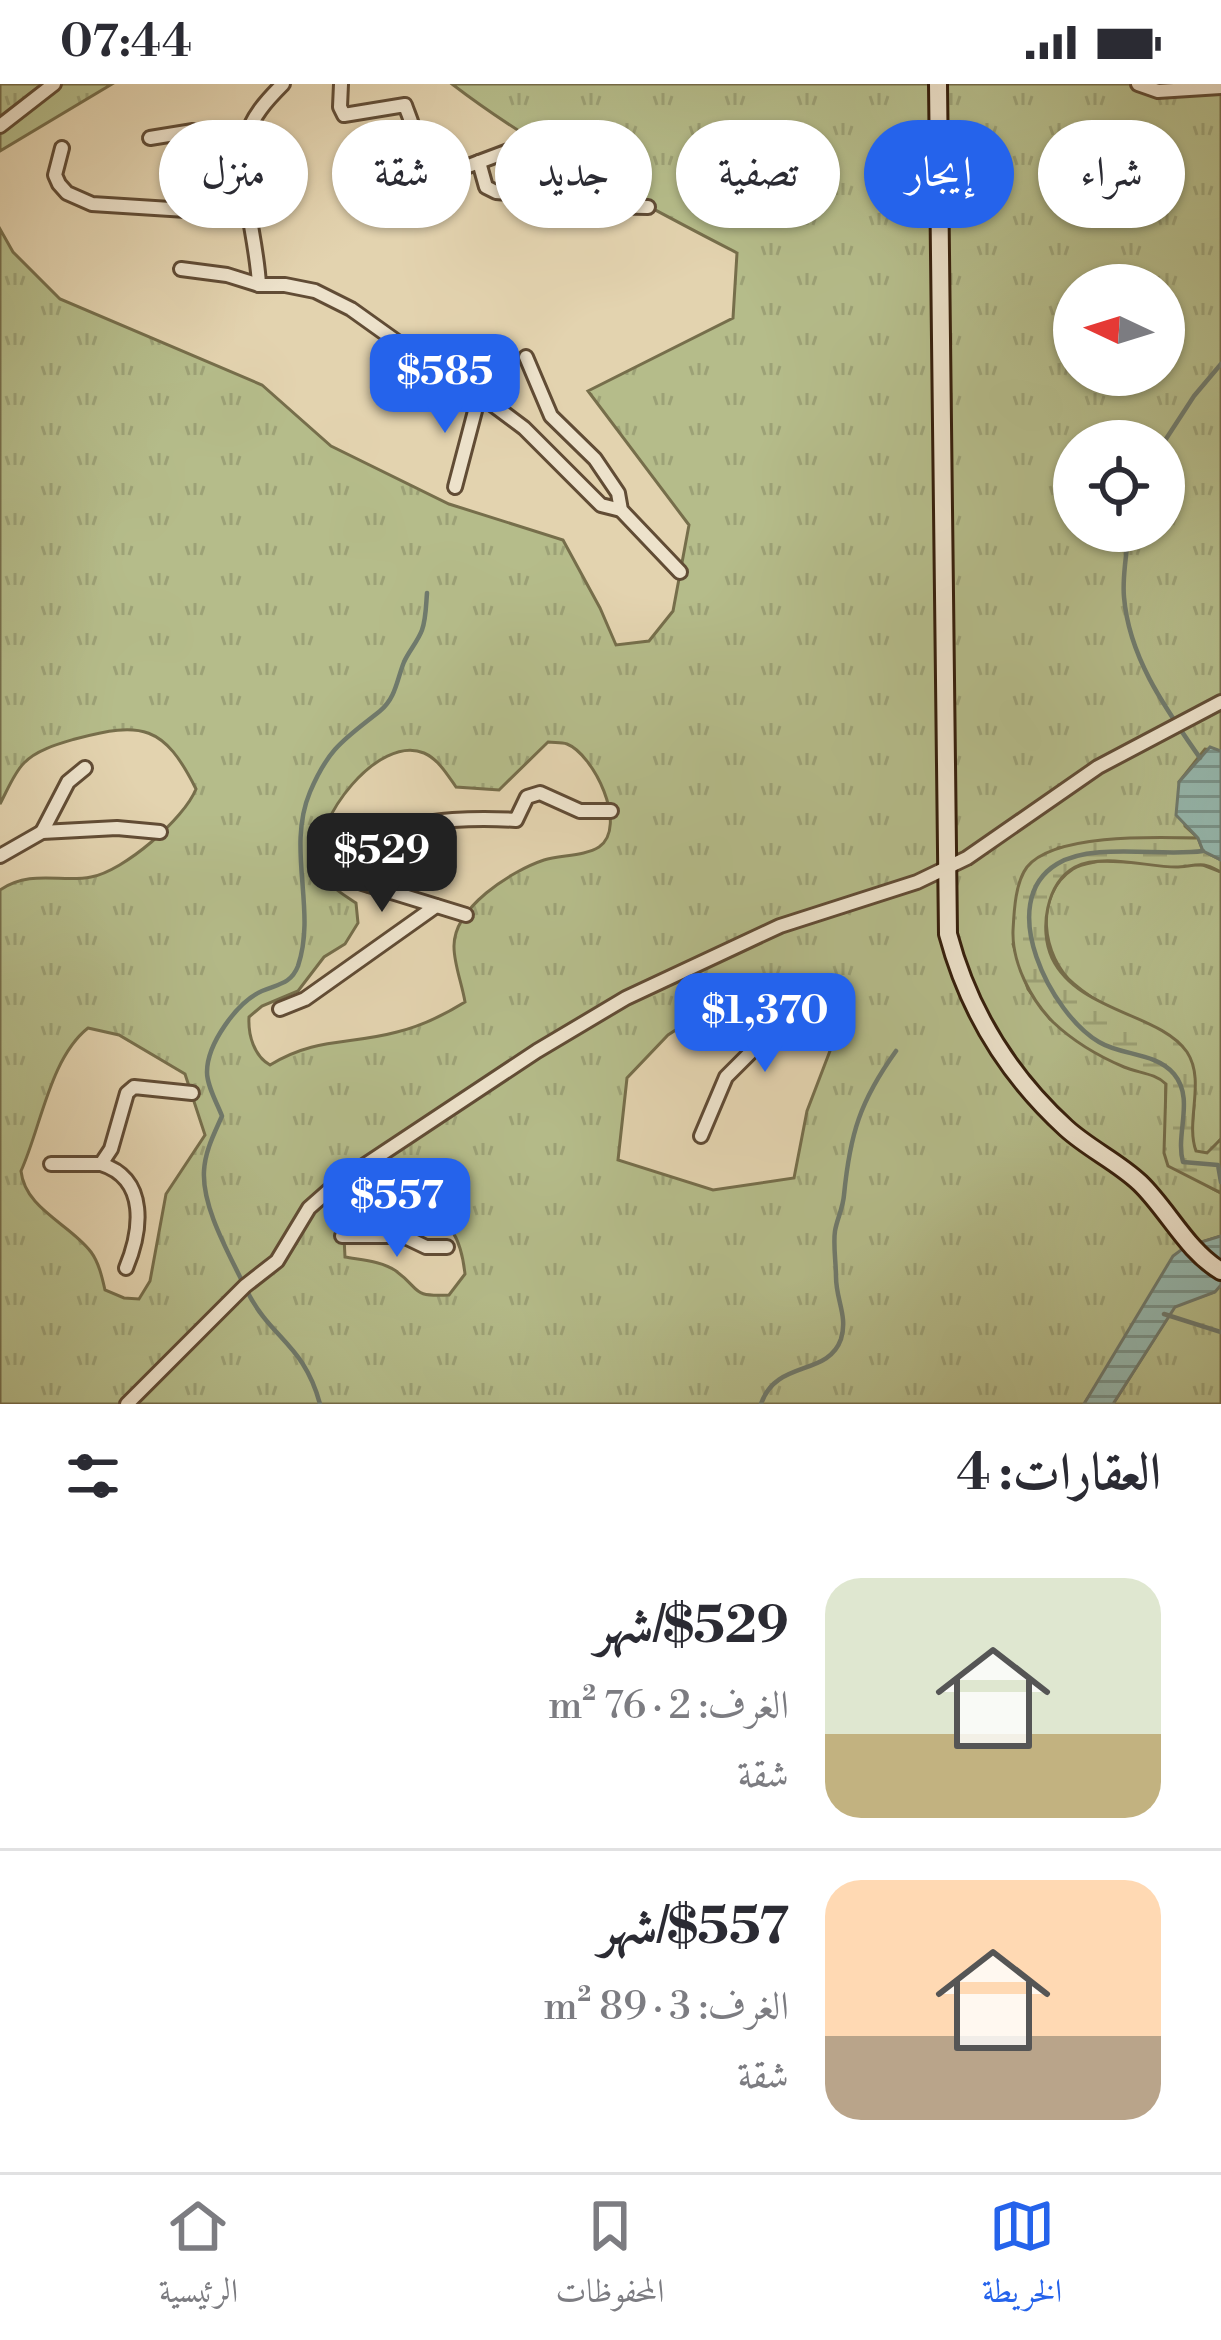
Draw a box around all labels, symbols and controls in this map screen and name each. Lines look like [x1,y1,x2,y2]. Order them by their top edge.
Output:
text: 07:44 [60,14,192,71]
chip: منزل [159,120,308,228]
chip: شقة [332,120,471,228]
chip: جديد [495,120,652,228]
chip: تصفية [676,120,840,228]
chip: إيجار [864,120,1014,228]
chip: شراء [1038,120,1185,228]
north arrow [1053,264,1185,396]
map controls [1053,264,1185,552]
pin: $585 [374,334,516,436]
text: $585 [397,348,493,397]
button: locate [1053,420,1185,552]
pin: $529 [311,813,453,915]
text: $529 [334,827,430,876]
pin: $1,370 [667,973,863,1075]
text: $1,370 [701,987,829,1036]
pin: $557 [326,1158,468,1260]
text: $557 [350,1172,444,1221]
text: العقارات: 4 [956,1442,1161,1506]
icon: filters [60,1443,126,1509]
text: $529/شهر [595,1595,789,1659]
icon: home [921,1626,1065,1770]
text: الغرف: 2 · 76 m² [548,1682,789,1731]
text: شقة [737,1751,789,1800]
text: $557/شهر [599,1896,789,1960]
icon: home [921,1928,1065,2072]
text: الغرف: 3 · 89 m² [543,1983,789,2032]
text: شقة [737,2052,789,2101]
tab: الرئيسية [159,2193,238,2323]
tab: المحفوظات [556,2193,664,2323]
tab: الخريطة [982,2193,1062,2323]

